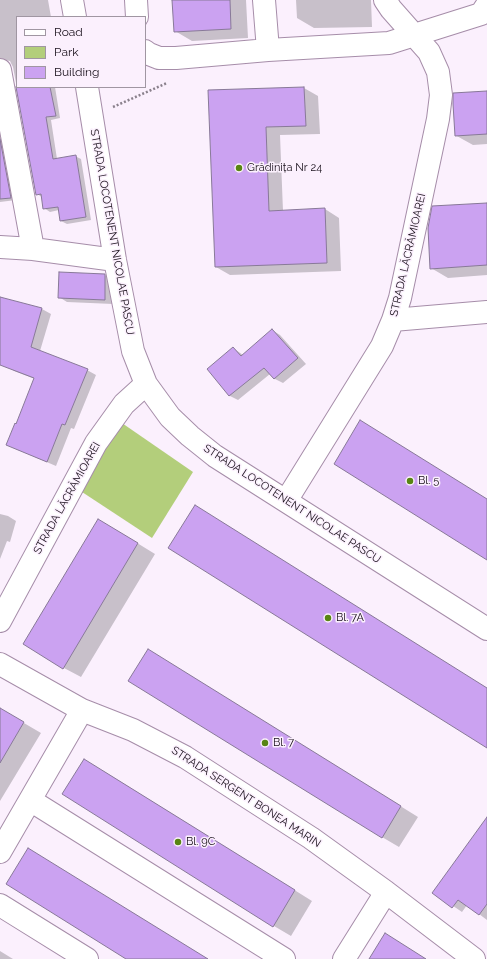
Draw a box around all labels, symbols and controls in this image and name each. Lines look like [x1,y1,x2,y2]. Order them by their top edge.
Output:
legend [16,16,146,88]
text: Road [54,25,83,39]
text: Park [54,45,79,59]
text: Building [54,65,100,79]
street label: STRADA LOCOTENENT NICOLAE PASCU [87,128,137,336]
place label: Grădinița Nr 24 [247,161,322,175]
marker: Grădinița Nr 24 [234,163,244,173]
street label: STRADA LĂCRĂMIOAREI [387,192,429,318]
street label: STRADA LĂCRĂMIOAREI [31,440,103,556]
street label: STRADA LOCOTENENT NICOLAE PASCU [201,442,383,566]
place label: Bl. 5 [418,474,439,488]
marker: Bl. 5 [405,476,415,486]
place label: Bl. 7A [336,611,364,625]
marker: Bl. 7A [323,613,333,623]
place label: Bl. 7 [273,736,294,750]
marker: Bl. 7 [260,738,270,748]
street label: STRADA SERGENT BONEA MARIN [169,744,323,850]
place label: Bl. 9C [186,835,215,849]
marker: Bl. 9C [173,837,183,847]

